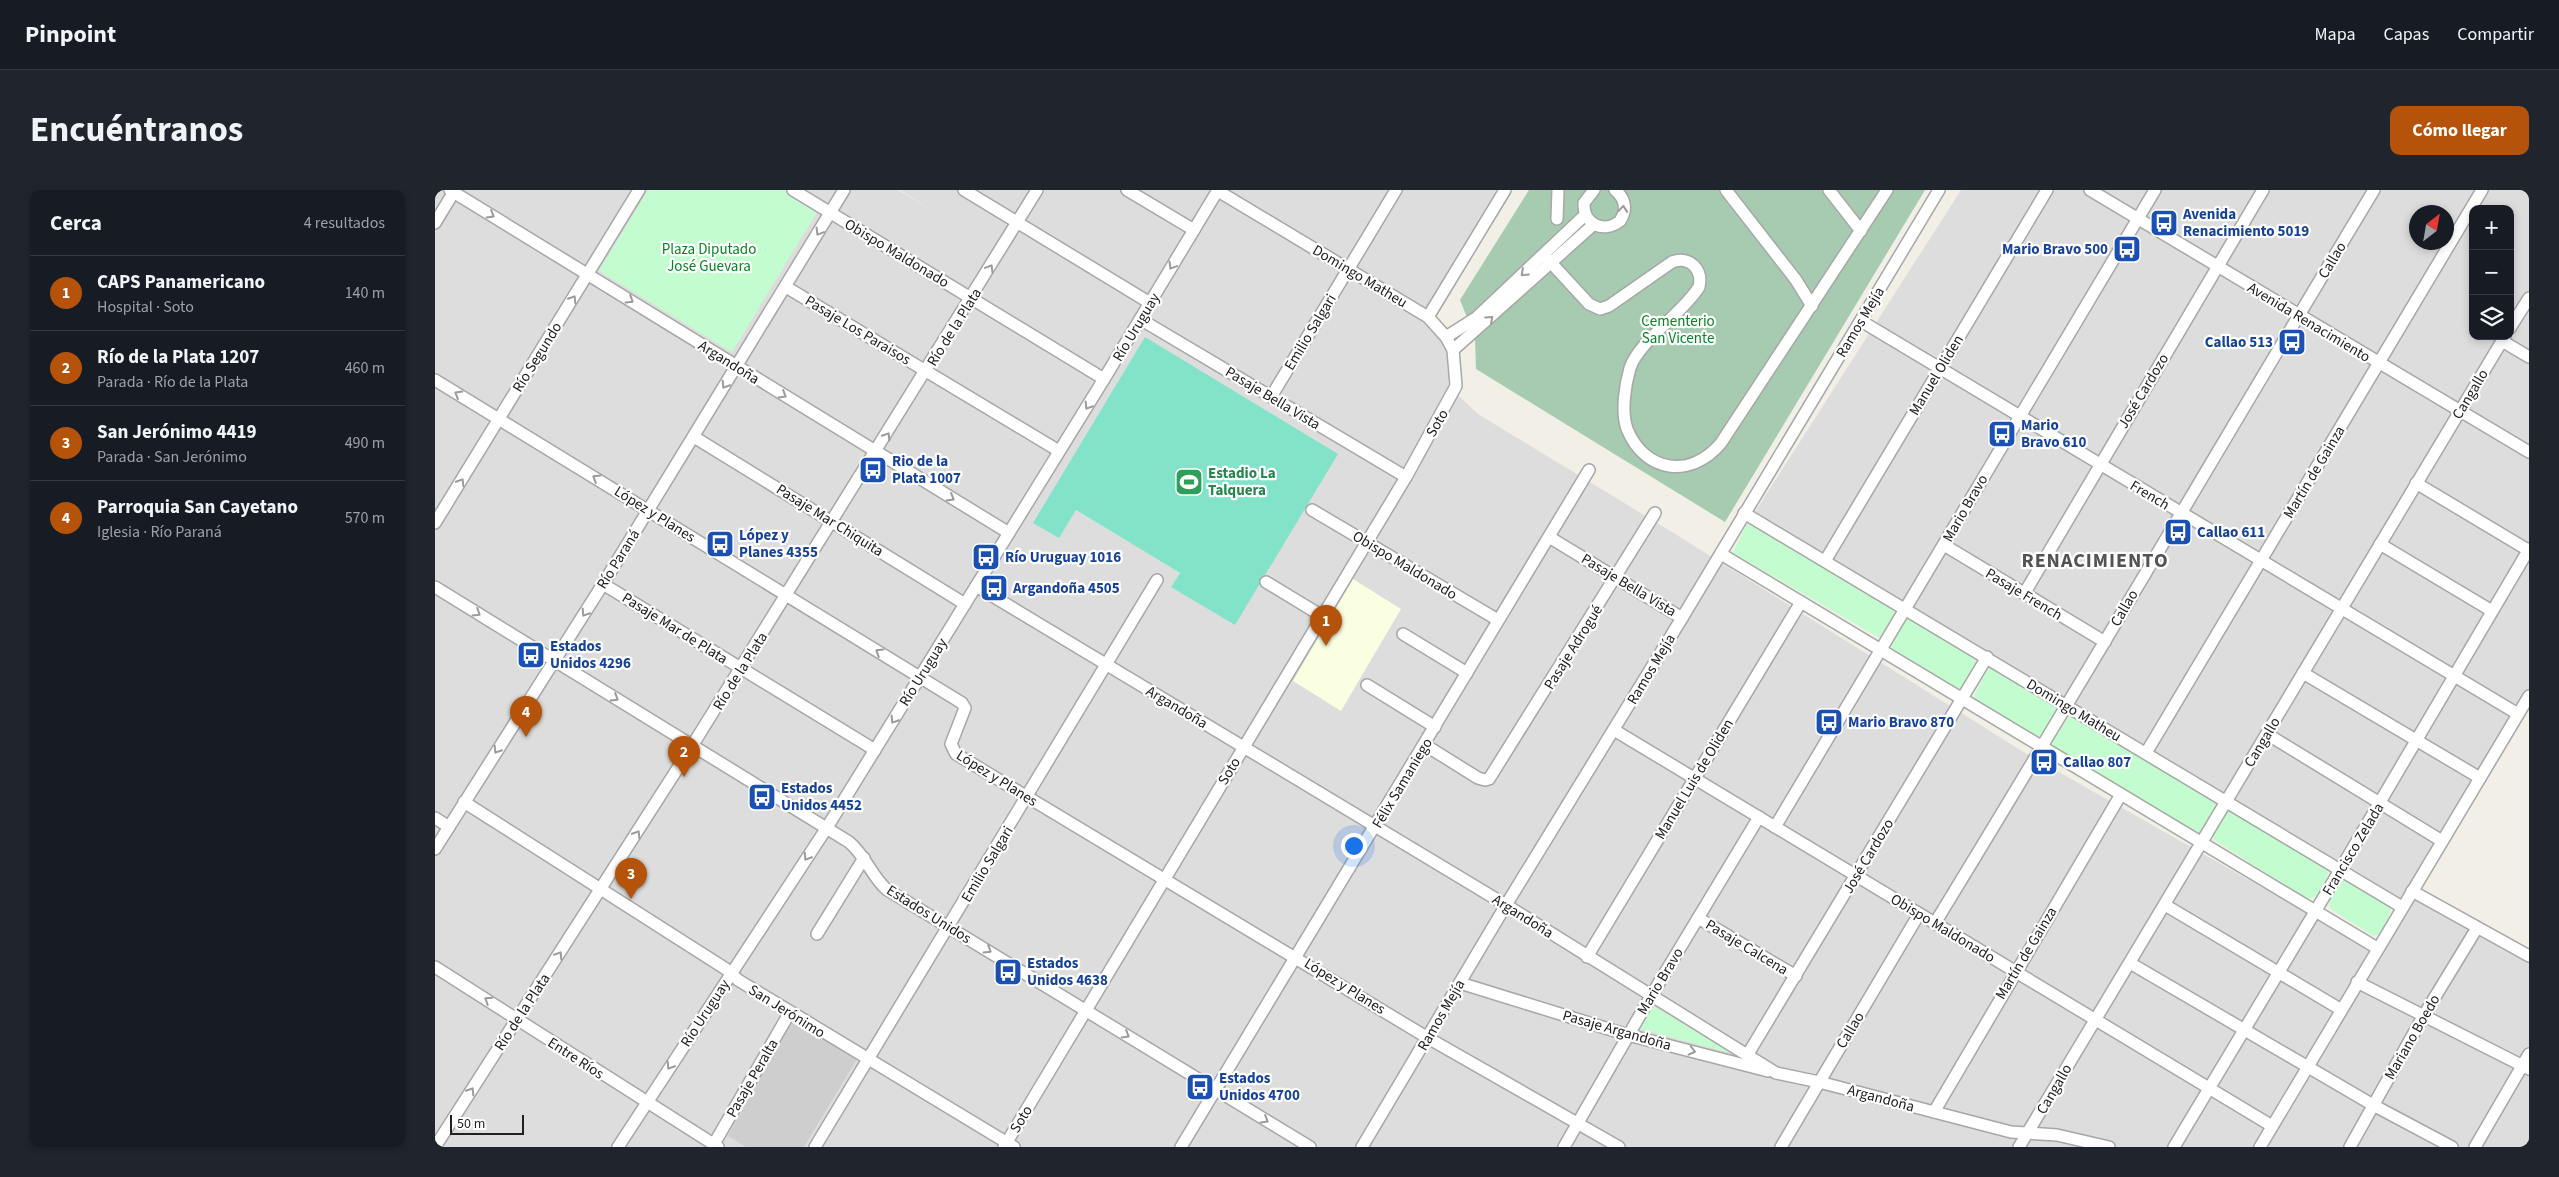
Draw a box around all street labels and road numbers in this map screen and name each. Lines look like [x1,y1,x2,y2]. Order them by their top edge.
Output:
street label: Obispo Maldonado [840,214,953,293]
street label: Callao [2313,238,2352,283]
street label: Domingo Matheu [1308,240,1411,313]
street label: Avenida Renacimiento [2243,277,2374,368]
street label: Ramos Mejía [1831,283,1890,362]
street label: Río de la Plata [922,284,987,370]
street label: Río Uruguay [1108,289,1165,366]
street label: Emilio Salgari [1279,290,1342,374]
street label: Pasaje Los Paraisos [801,291,915,370]
street label: Río Segundo [508,318,567,396]
street label: Manuel Oliden [1904,331,1969,419]
street label: Argandoña [694,335,763,389]
street label: José Cardozo [2113,350,2174,433]
street label: Pasaje Bella Vista [1221,362,1324,435]
street label: Cangallo [2447,365,2494,423]
street label: Soto [1421,405,1454,441]
street label: Martín de Gainza [2278,422,2350,523]
street label: Mario Bravo [1938,471,1993,546]
street label: French [2126,475,2173,515]
street label: Pasaje Mar Chiquita [772,479,887,562]
street label: López y Planes [610,481,699,548]
street label: Río Paraná [592,525,645,593]
street label: Obispo Maldonado [1348,526,1461,605]
street label: Pasaje Bella Vista [1577,549,1680,622]
street label: Pasaje French [1981,563,2066,626]
street label: Callao [2105,586,2143,631]
street label: Pasaje Mar de Plata [618,588,732,669]
street label: Pasaje Adrogué [1539,601,1608,694]
street label: Río de la Plata [708,628,773,714]
street label: Ramos Mejía [1622,630,1681,709]
street label: Río Uruguay [894,634,953,710]
street label: Domingo Matheu [2022,674,2125,747]
street label: Argandoña [1142,681,1212,734]
street label: Cangallo [2239,713,2286,771]
street label: Manuel Luis de Oliden [1650,715,1739,844]
street label: Félix Samaniego [1367,734,1438,832]
street label: López y Planes [952,745,1041,812]
street label: Soto [1213,753,1246,789]
street label: Francisco Zelada [2317,799,2389,900]
street label: José Cardozo [1838,815,1899,898]
street label: Emilio Salgari [956,822,1019,906]
street label: Estados Unidos [882,880,975,949]
street label: Argandoña [1488,889,1557,943]
street label: Obispo Maldonado [1886,889,1999,968]
street label: Martín de Gainza [1990,903,2062,1004]
street label: Pasaje Calcena [1701,914,1792,980]
street label: Mario Bravo [1632,944,1689,1019]
street label: López y Planes [1300,953,1389,1020]
street label: Río de la Plata [490,969,555,1055]
street label: Río Uruguay [676,975,735,1051]
street label: Ramos Mejía [1413,976,1470,1055]
street label: San Jerónimo [744,979,829,1043]
street label: Mariano Boedo [2380,991,2445,1084]
street label: Pasaje Argandoña [1560,1005,1674,1056]
street label: Callao [1831,1008,1870,1053]
street label: Entre Ríos [543,1032,608,1084]
street label: Pasaje Peralta [721,1035,783,1121]
street label: Cangallo [2032,1060,2077,1118]
street label: Argandoña [1845,1079,1917,1117]
street label: Soto [1005,1101,1038,1137]

